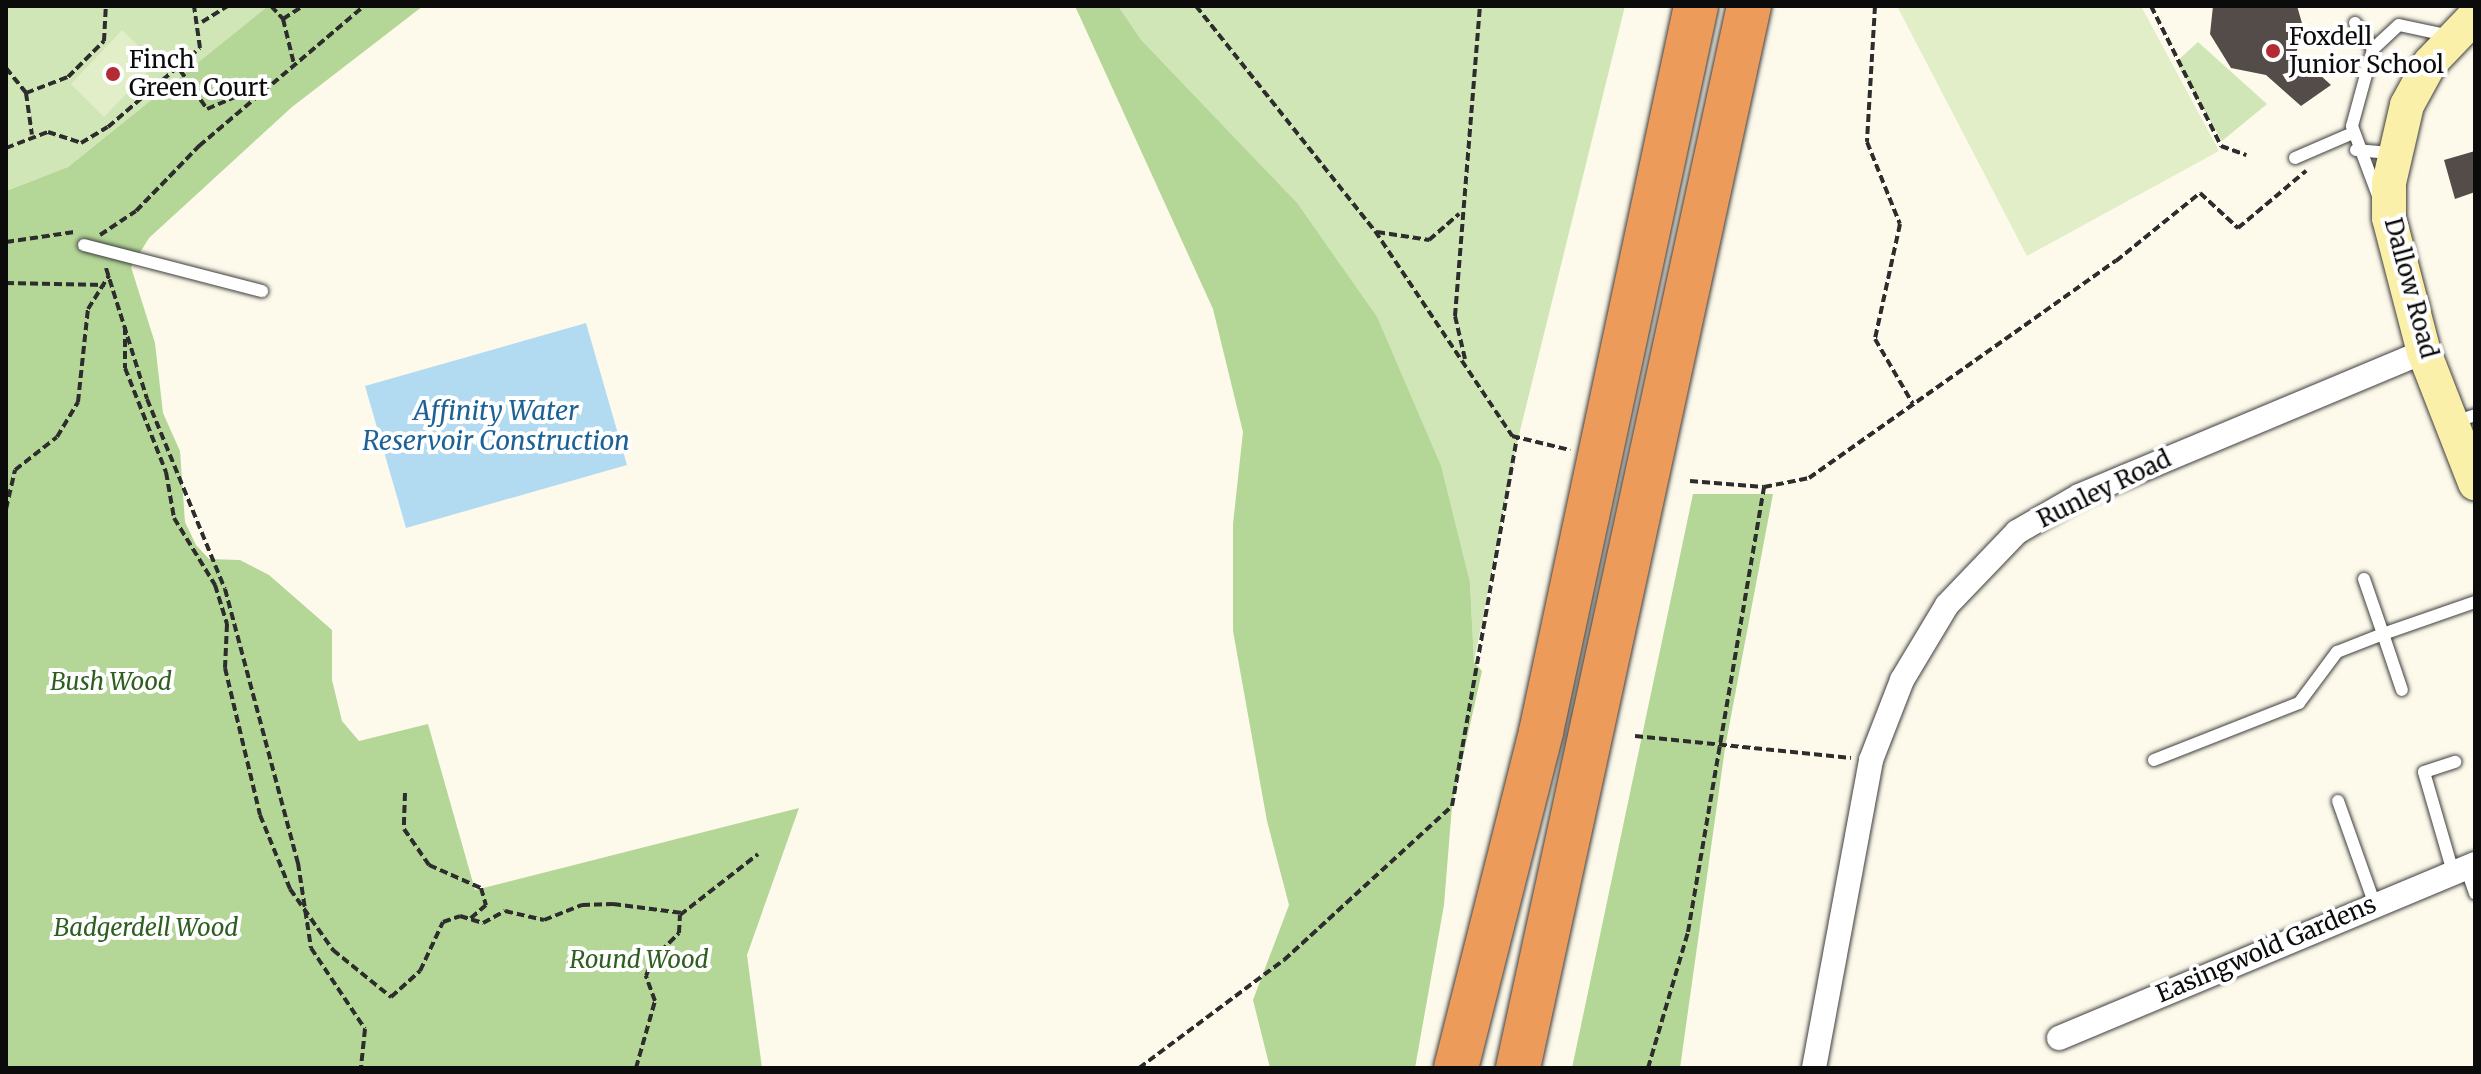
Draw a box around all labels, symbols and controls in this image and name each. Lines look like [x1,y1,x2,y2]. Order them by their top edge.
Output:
place label: Foxdell Junior School [2289,23,2444,79]
marker: Foxdell Junior School [2264,42,2282,60]
place label: Finch Green Court [129,46,268,102]
marker: Finch Green Court [104,65,122,83]
street label: Dallow Road [2378,215,2444,361]
water label: Affinity Water Reservoir Construction [362,395,630,456]
street label: Runley Road [2032,444,2176,534]
park label: Bush Wood [50,668,172,696]
street label: Easingwold Gardens [2152,890,2380,1008]
park label: Badgerdell Wood [54,914,238,942]
park label: Round Wood [569,946,709,974]

